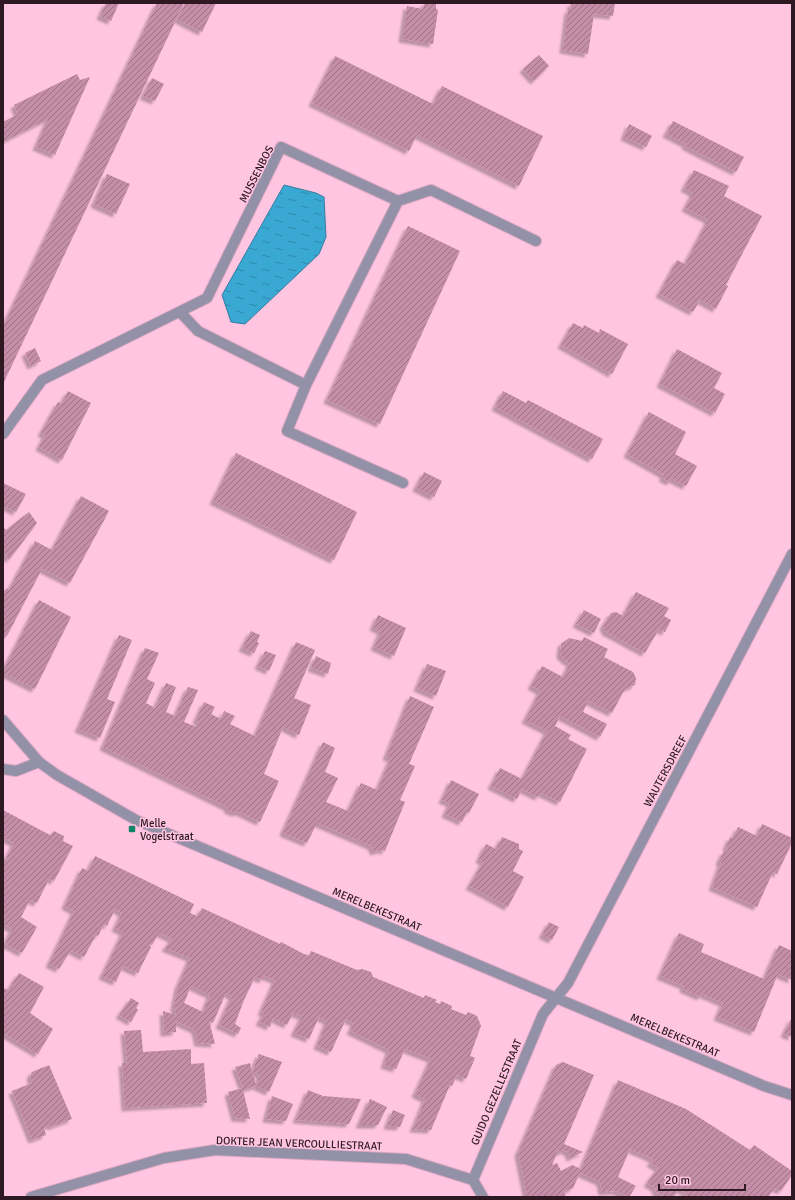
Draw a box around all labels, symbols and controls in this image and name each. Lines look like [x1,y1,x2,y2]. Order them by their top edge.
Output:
street label: MUSSENBOS [237,144,276,205]
street label: WAUTERSDREEF [641,733,690,809]
place label: Melle Vogelstraat [140,817,194,843]
marker: Melle Vogelstraat [127,824,137,834]
street label: MERELBEKESTRAAT [330,885,424,934]
street label: MERELBEKESTRAAT [628,1011,722,1060]
street label: GUIDO GEZELLESTRAAT [468,1037,525,1147]
street label: DOKTER JEAN VERCOULLIESTRAAT [216,1134,383,1153]
scale bar [659,1166,745,1192]
text: 20 m [665,1173,690,1188]

